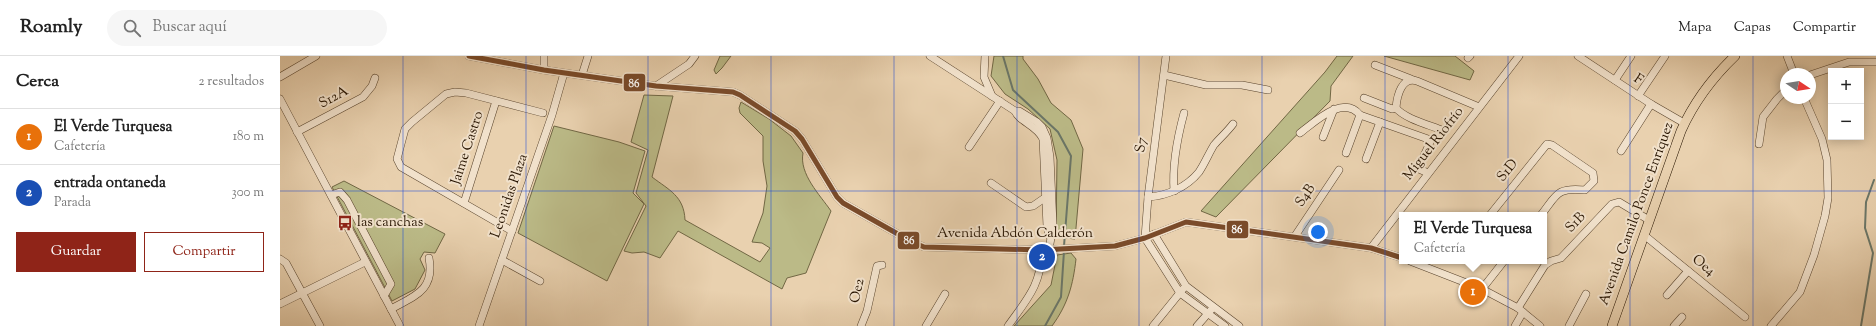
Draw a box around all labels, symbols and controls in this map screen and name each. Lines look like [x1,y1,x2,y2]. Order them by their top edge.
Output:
search box [107,10,387,46]
text: Roamly [20,14,83,41]
icon: search [121,17,143,39]
text: Buscar aquí [153,17,227,38]
text: Mapa [1678,18,1712,38]
text: Capas [1734,18,1771,38]
text: Compartir [1793,18,1856,38]
north arrow [1780,68,1816,104]
map controls [1828,68,1864,140]
button: + [1828,68,1864,104]
street label: F [1629,69,1647,91]
text: Cerca [16,70,59,94]
text: 2 resultados [198,73,264,91]
line badge: 86 [623,73,646,92]
text: 86 [629,76,640,92]
street label: S12A [316,82,353,114]
street label: Miguel Riofrío [1399,103,1469,185]
button: − [1828,104,1864,140]
street label: Jaime Castro [446,108,489,188]
text: El Verde Turquesa [54,117,172,138]
street label: Avenida Camilo Ponce Enríquez [1595,120,1679,308]
text: 1 [27,128,31,146]
text: 180 m [233,128,264,146]
street label: S7 [1131,136,1153,154]
text: Cafetería [54,138,106,156]
street label: Leonidas Plaza [486,151,534,241]
street label: S1D [1493,155,1523,187]
text: entrada ontaneda [54,173,166,194]
street label: S4B [1291,180,1321,211]
text: 2 [26,184,32,202]
text: 300 m [232,184,264,202]
text: Parada [54,194,91,212]
street label: S1B [1561,208,1591,238]
popup [1399,212,1547,264]
place label: las canchas [357,213,423,233]
bus stop icon: las canchas [336,214,354,232]
text: El Verde Turquesa [1414,219,1532,240]
line badge: 86 [1226,220,1249,239]
text: 86 [1232,222,1243,238]
your location [1308,222,1328,242]
street label: Avenida Abdón Calderón [937,224,1093,244]
line badge: 86 [897,231,920,250]
button: Guardar [16,232,136,272]
button: Compartir [144,232,264,272]
text: 86 [904,233,915,249]
text: Cafetería [1414,240,1465,258]
pin: 2 [1029,242,1055,272]
street label: Oe4 [1687,250,1719,282]
street label: Oe2 [845,276,871,305]
pin: 1 [1460,277,1486,307]

